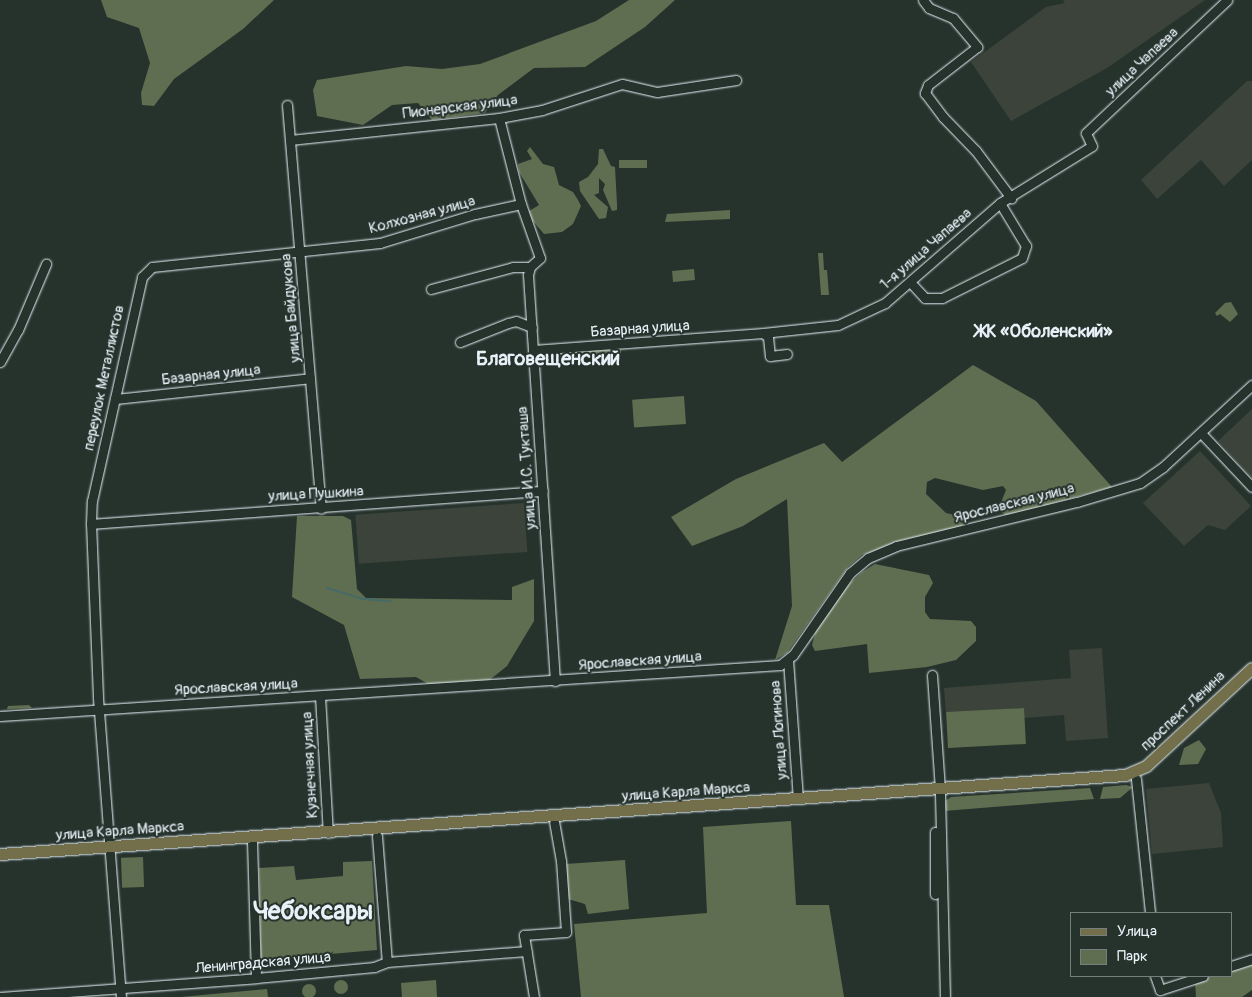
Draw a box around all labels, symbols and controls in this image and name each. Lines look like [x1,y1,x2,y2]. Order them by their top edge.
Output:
street label: улица Чапаева [1102,24,1182,100]
street label: Пионерская улица [401,91,519,123]
street label: Колхозная улица [367,192,477,238]
street label: 1-я улица Чапаева [877,204,975,294]
street label: улица Байдукова [277,253,305,363]
street label: переулок Металлистов [80,304,128,452]
street label: Базарная улица [590,317,690,341]
district label: ЖК «Оболенский» [976,321,1112,343]
district label: Благовещенский [476,346,620,370]
street label: Базарная улица [161,361,261,389]
street label: улица И.С. Тукташа [514,406,540,530]
street label: Ярославская улица [952,479,1076,527]
street label: улица Пушкина [268,483,364,505]
street label: Ярославская улица [578,648,702,674]
street label: проспект Ленина [1137,667,1229,755]
street label: Ярославская улица [174,675,298,699]
street label: улица Логинова [767,680,791,780]
street label: Кузнечная улица [298,711,322,819]
street label: улица Карла Маркса [621,779,751,805]
street label: улица Карла Маркса [55,818,185,844]
district label: Чебоксары [253,897,373,927]
legend [1070,912,1232,977]
text: Улица [1117,922,1157,941]
text: Парк [1117,947,1148,966]
street label: Ленинградская улица [194,948,332,978]

